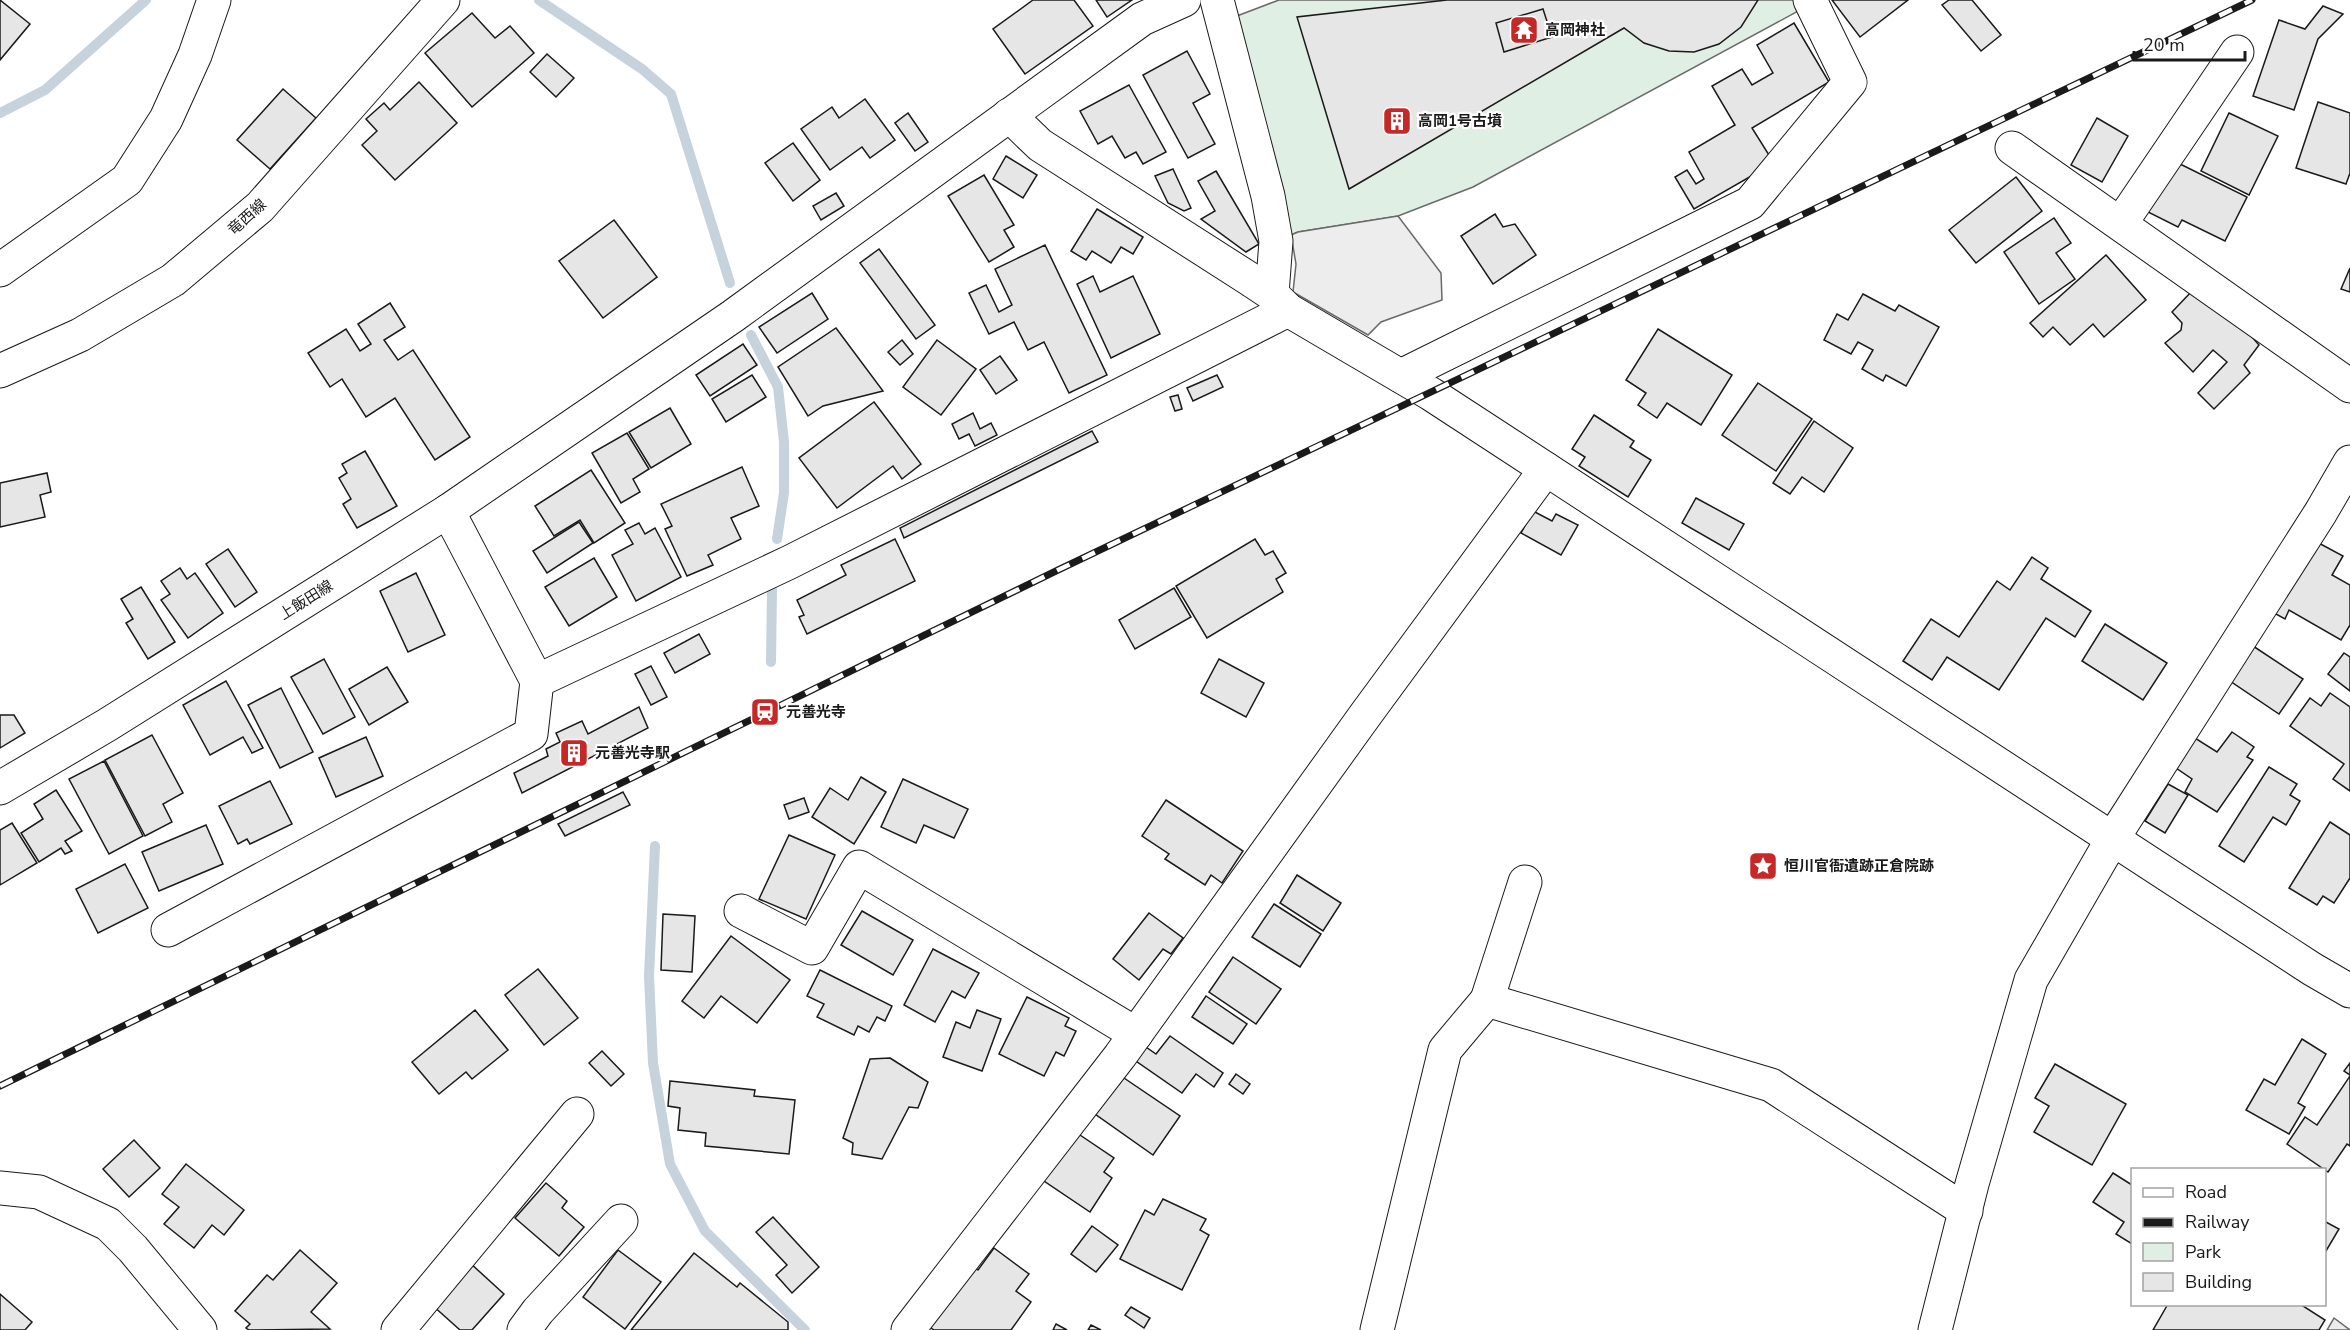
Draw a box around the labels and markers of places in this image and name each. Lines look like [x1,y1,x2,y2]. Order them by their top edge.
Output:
temple icon: 高岡神社 [1508,14,1540,46]
place label: 高岡神社 [1545,20,1605,40]
building icon: 高岡1号古墳 [1381,105,1413,137]
place label: 高岡1号古墳 [1418,111,1502,131]
station icon: 元善光寺 [749,696,781,728]
place label: 元善光寺 [786,702,846,722]
building icon: 元善光寺駅 [558,737,590,769]
place label: 元善光寺駅 [595,743,670,763]
place icon: 恒川官衙遺跡正倉院跡 [1747,850,1779,882]
place label: 恒川官衙遺跡正倉院跡 [1784,856,1934,876]

